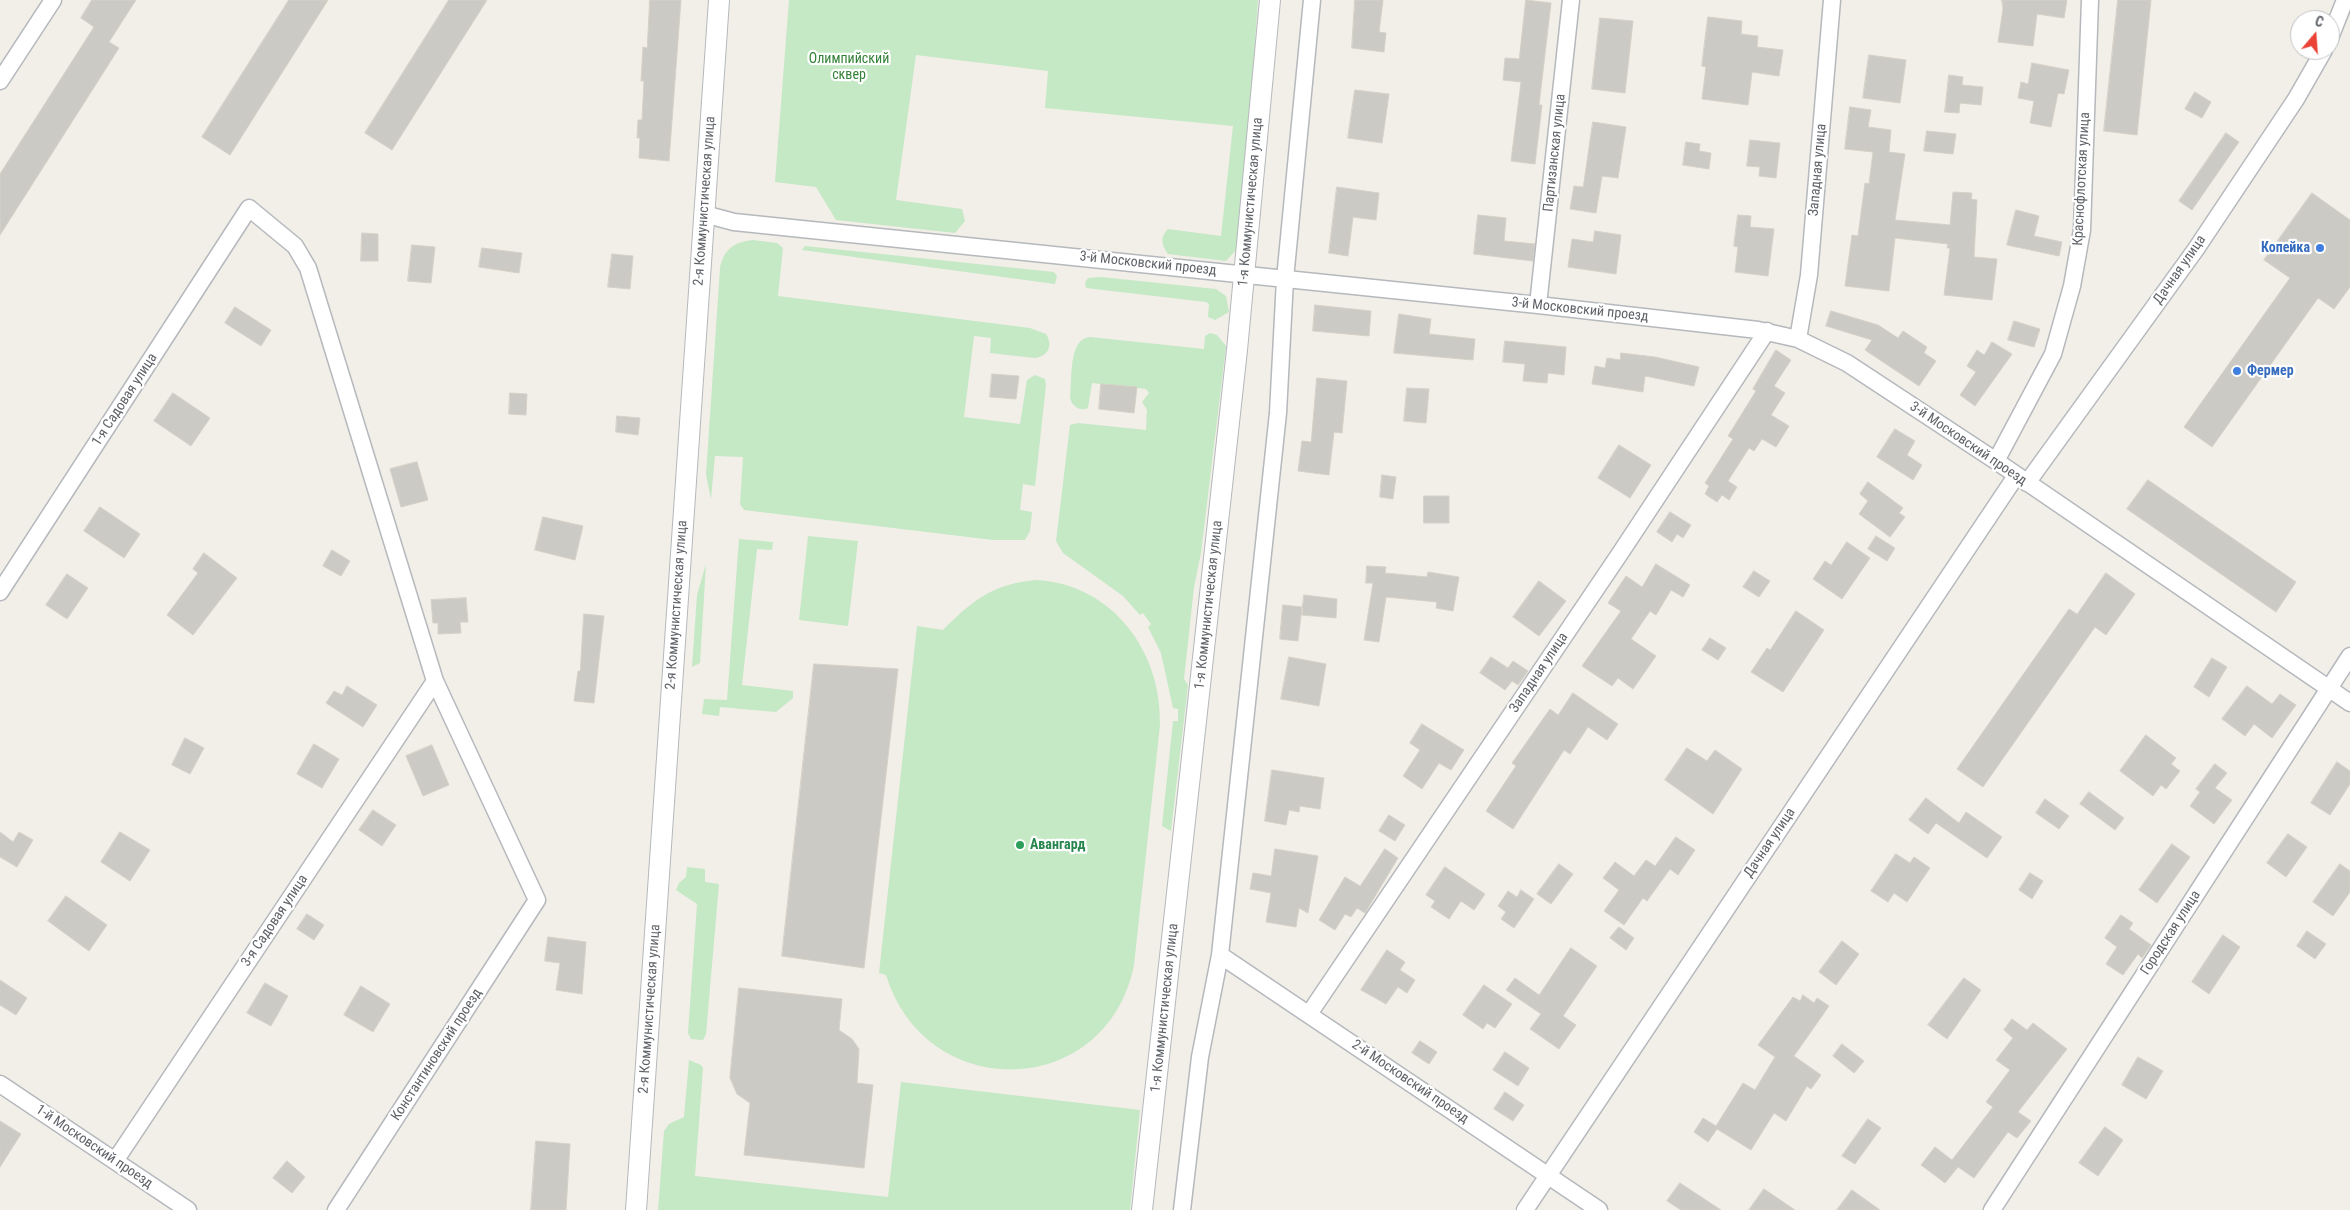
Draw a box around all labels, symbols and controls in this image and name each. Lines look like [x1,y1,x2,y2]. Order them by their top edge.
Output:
north arrow [2290,10,2340,60]
text: С [2313,13,2326,31]
park label: Олимпийский сквер [809,51,889,84]
street label: Партизанская улица [1540,93,1570,213]
street label: Краснофлотская улица [2070,112,2094,246]
street label: 2-я Коммунистическая улица [691,116,719,286]
street label: 1-я Коммунистическая улица [1235,117,1267,287]
street label: Западная улица [1806,123,1830,217]
street label: Дачная улица [2150,232,2210,308]
place label: Копейка [2261,240,2310,256]
marker: Копейка [2314,242,2326,254]
street label: 3-й Московский проезд [1079,248,1217,280]
street label: 3-й Московский проезд [1511,294,1649,326]
street label: 1-я Садовая улица [89,351,161,449]
place label: Фермер [2247,363,2294,379]
marker: Фермер [2231,365,2243,377]
street label: 3-й Московский проезд [1906,399,2030,489]
street label: 2-я Коммунистическая улица [663,520,691,690]
street label: 1-я Коммунистическая улица [1192,520,1226,690]
street label: Западная улица [1506,630,1572,716]
street label: Дачная улица [1741,805,1799,881]
place label: Авангард [1030,837,1085,853]
marker: Авангард [1014,839,1026,851]
street label: 3-я Садовая улица [238,872,312,970]
street label: Городская улица [2137,888,2205,978]
street label: 1-я Коммунистическая улица [1148,923,1182,1093]
street label: 2-я Коммунистическая улица [636,924,664,1094]
street label: Константиновский проезд [388,986,486,1124]
street label: 2-й Московский проезд [1348,1037,1472,1127]
street label: 1-й Московский проезд [32,1102,156,1192]

